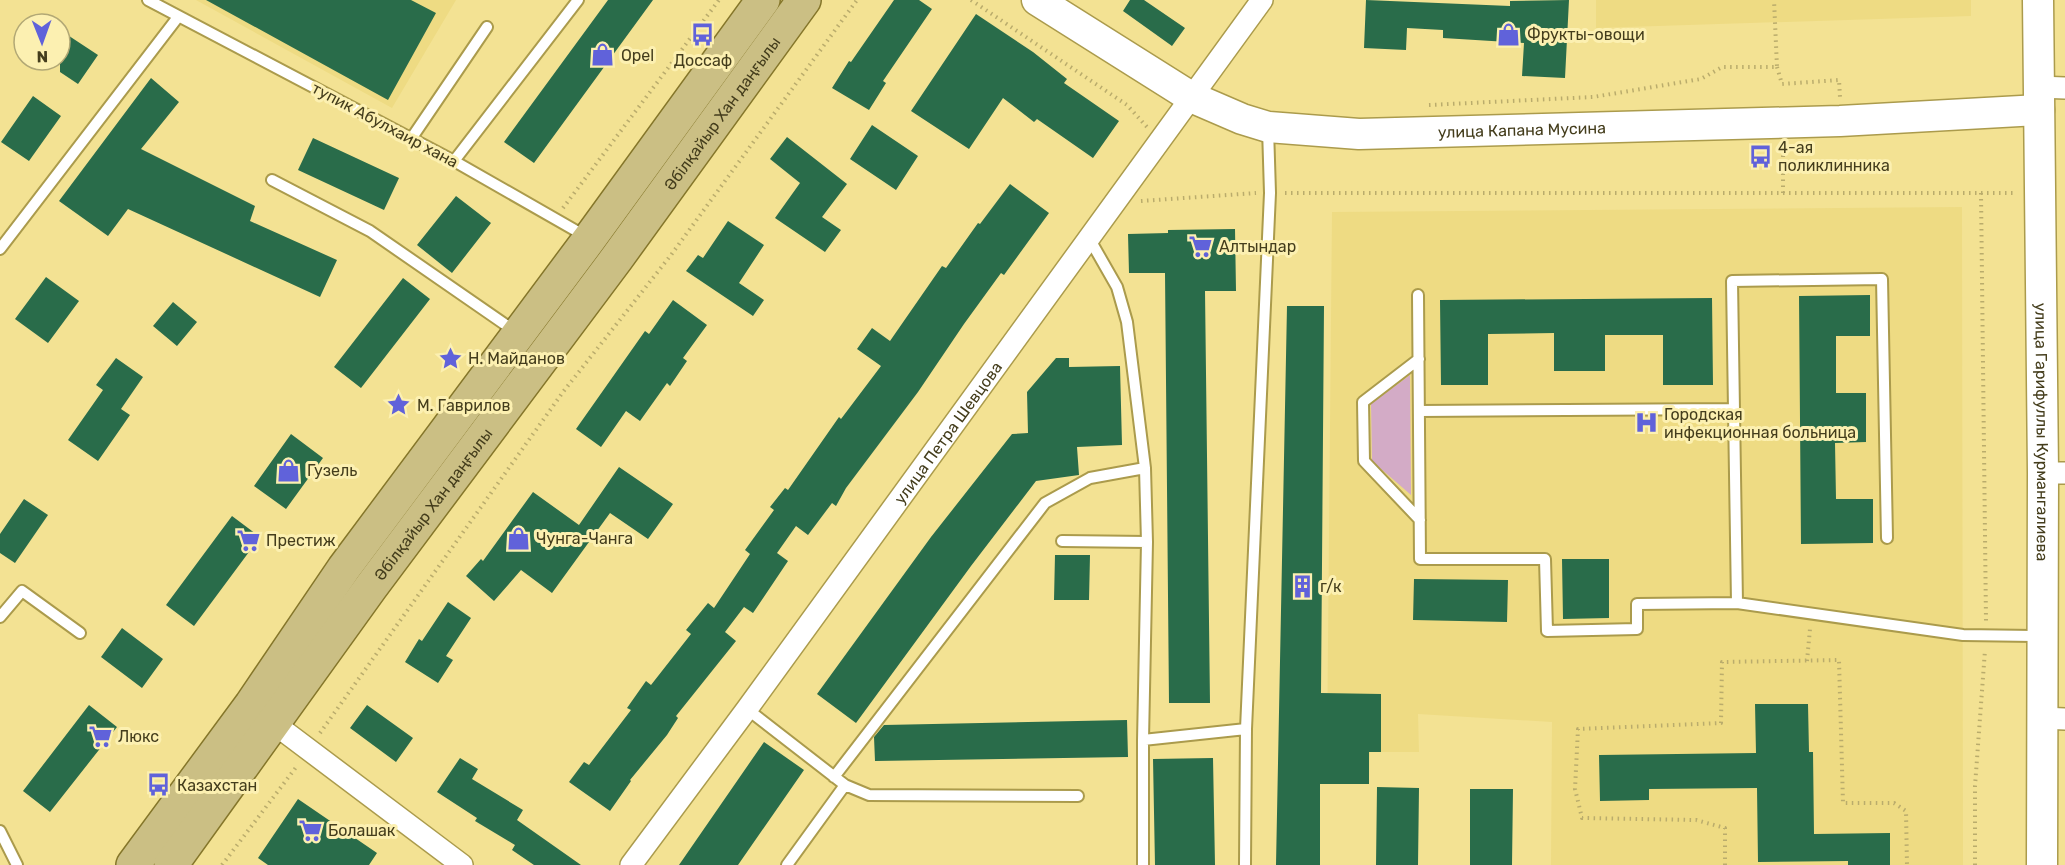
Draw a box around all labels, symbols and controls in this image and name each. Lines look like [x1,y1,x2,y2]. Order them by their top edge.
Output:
north arrow [12,12,72,72]
shop icon: Фрукты-овощи [1496,21,1522,47]
bus stop icon: Доссаф [690,22,716,48]
place label: Фрукты-овощи [1527,25,1645,44]
street label: Әбілқайыр Хан даңғылы [660,33,784,194]
shop icon: Opel [590,42,616,68]
place label: Opel [621,46,654,65]
text: N [36,47,48,66]
place label: Доссаф [674,51,732,70]
street label: тупик Абулхаир хана [309,78,461,172]
street label: улица Капана Мусина [1438,118,1606,141]
place label: 4-ая поликлинника [1778,138,1890,175]
bus stop icon: 4-ая поликлинника [1747,143,1773,169]
supermarket icon: Алтындар [1188,233,1214,259]
place label: Алтындар [1219,237,1296,256]
street label: улица Гарифуллы Курмангалиева [2032,303,2053,561]
place icon: Н. Майданов [437,345,463,371]
place label: Н. Майданов [468,349,565,368]
street label: улица Петра Шевцова [890,358,1006,507]
place icon: М. Гаврилов [386,392,412,418]
place label: М. Гаврилов [417,396,510,415]
place label: Городская инфекционная больница [1664,405,1856,442]
hospital icon: Городская инфекционная больница [1633,410,1659,436]
street label: Әбілқайыр Хан даңғылы [370,424,496,584]
shop icon: Гузель [276,457,302,483]
place label: Гузель [307,461,357,480]
shop icon: Чунга-Чанга [505,525,531,551]
supermarket icon: Престиж [235,527,261,553]
place label: Чунга-Чанга [536,529,633,548]
place label: Престиж [266,531,336,550]
building icon: г/к [1289,573,1315,599]
place label: г/к [1320,577,1342,596]
supermarket icon: Люкс [87,723,113,749]
place label: Люкс [118,727,159,746]
bus stop icon: Казахстан [146,772,172,798]
place label: Казахстан [177,776,257,795]
supermarket icon: Болашак [297,817,323,843]
place label: Болашак [328,821,396,840]

